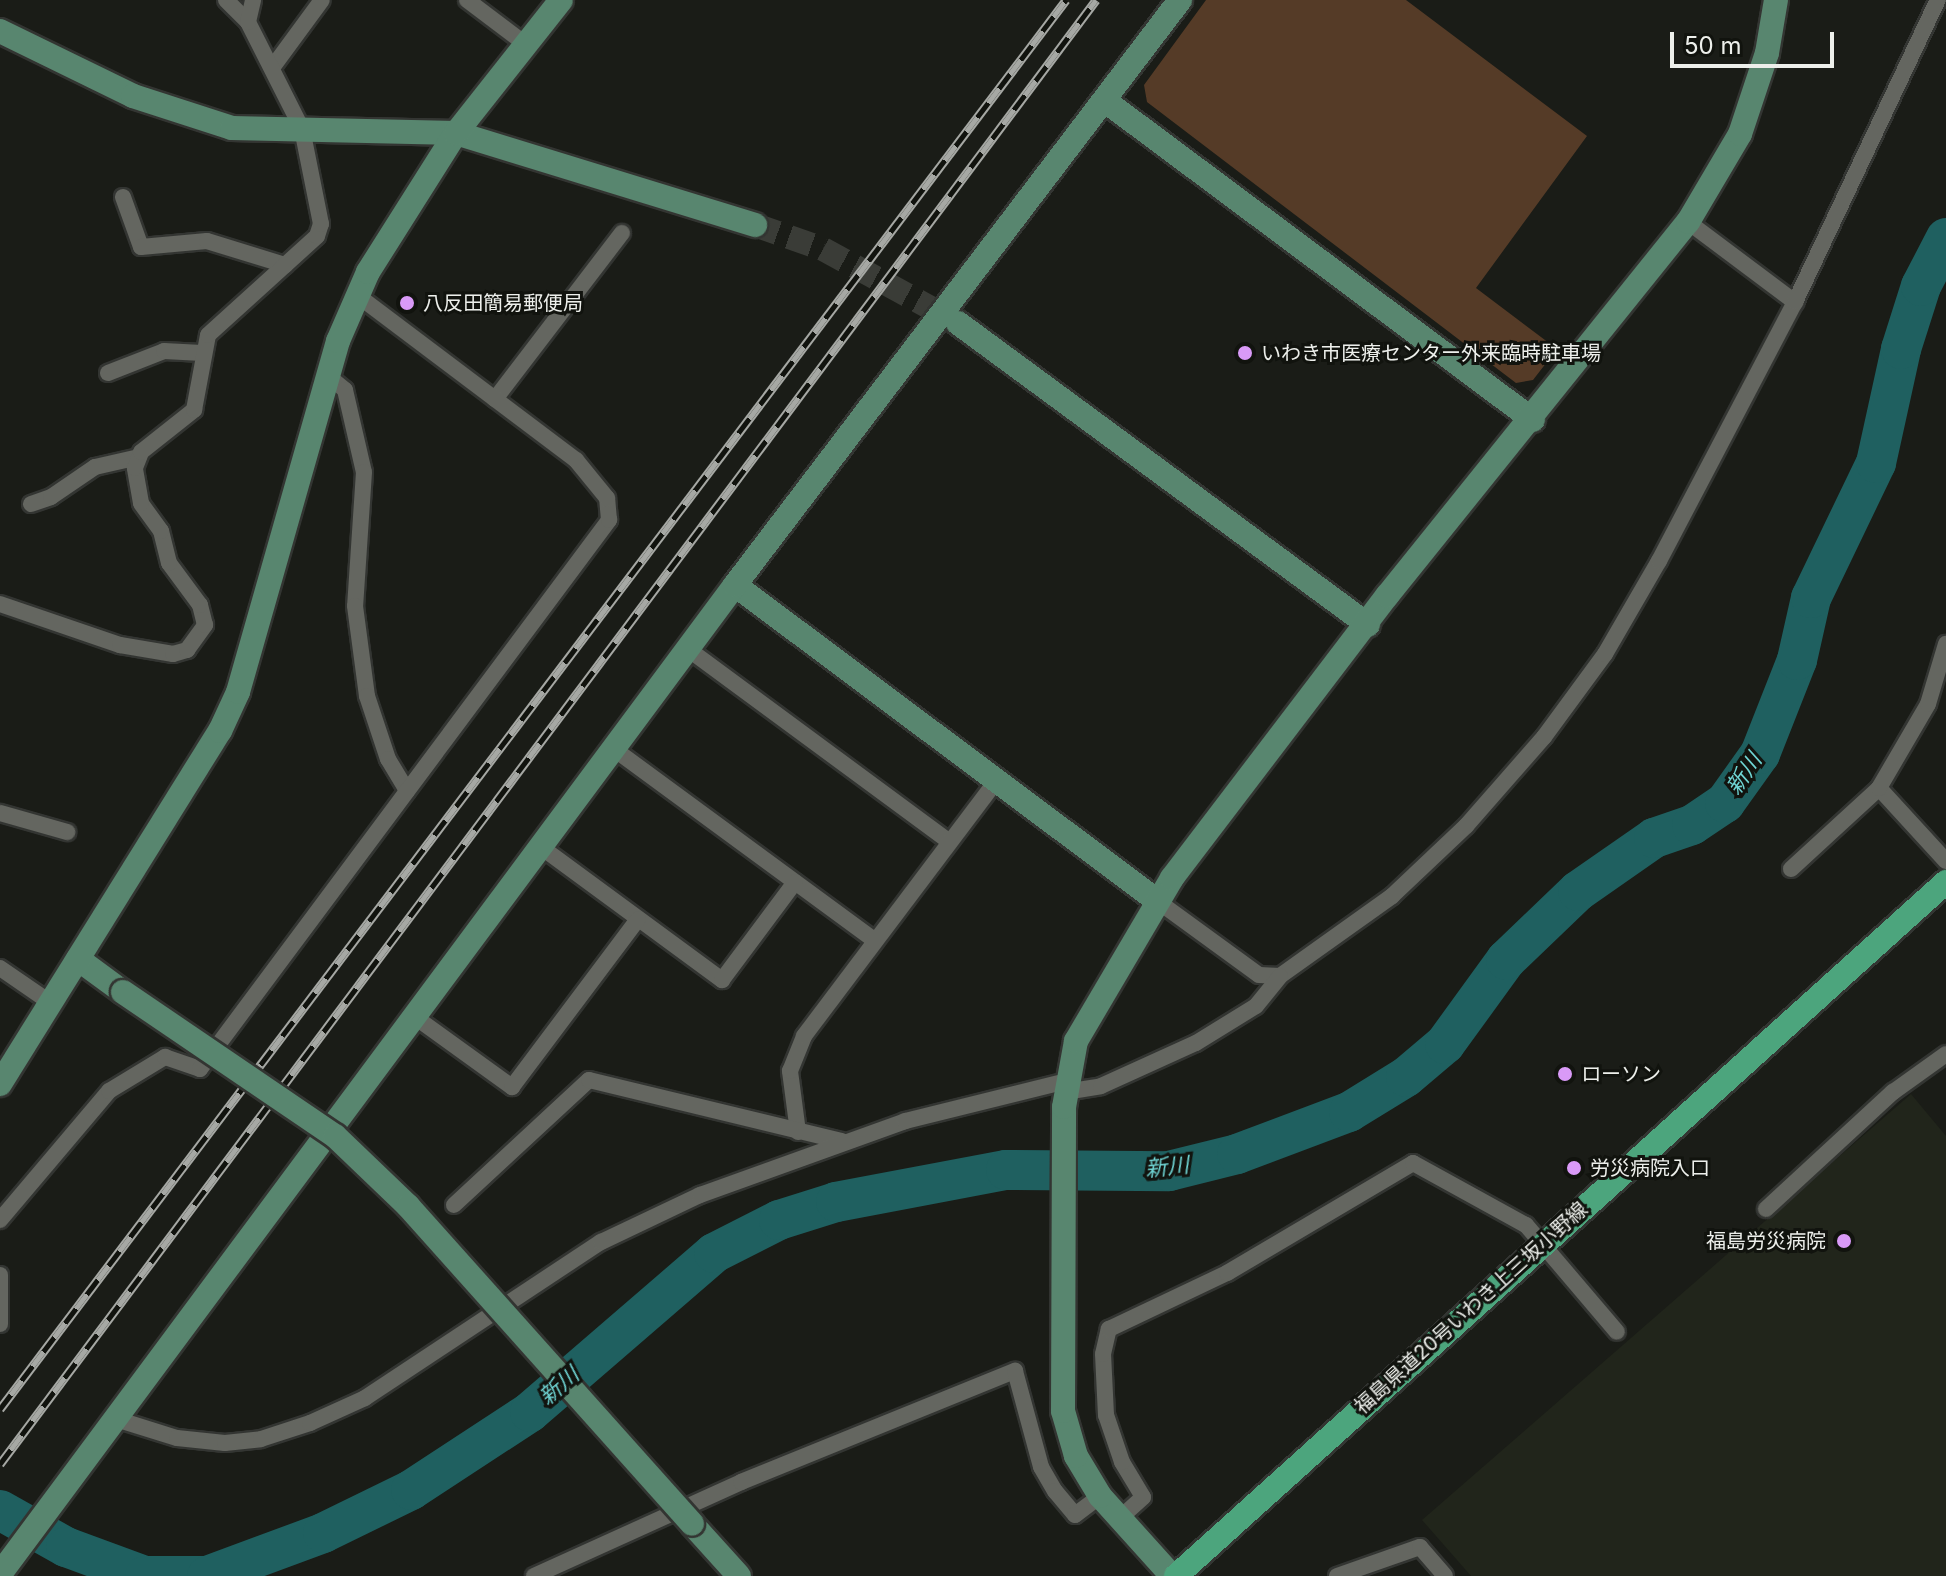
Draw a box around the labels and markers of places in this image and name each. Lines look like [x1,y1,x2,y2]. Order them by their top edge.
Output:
place label: 八反田簡易郵便局 [423,291,583,315]
marker: 八反田簡易郵便局 [398,294,416,312]
place label: いわき市医療センター外来臨時駐車場 [1261,341,1601,365]
marker: いわき市医療センター外来臨時駐車場 [1236,344,1254,362]
place label: ローソン [1581,1062,1661,1086]
marker: ローソン [1556,1065,1574,1083]
place label: 労災病院入口 [1590,1156,1710,1180]
marker: 労災病院入口 [1565,1159,1583,1177]
place label: 福島労災病院 [1706,1229,1826,1253]
marker: 福島労災病院 [1833,1230,1855,1252]

